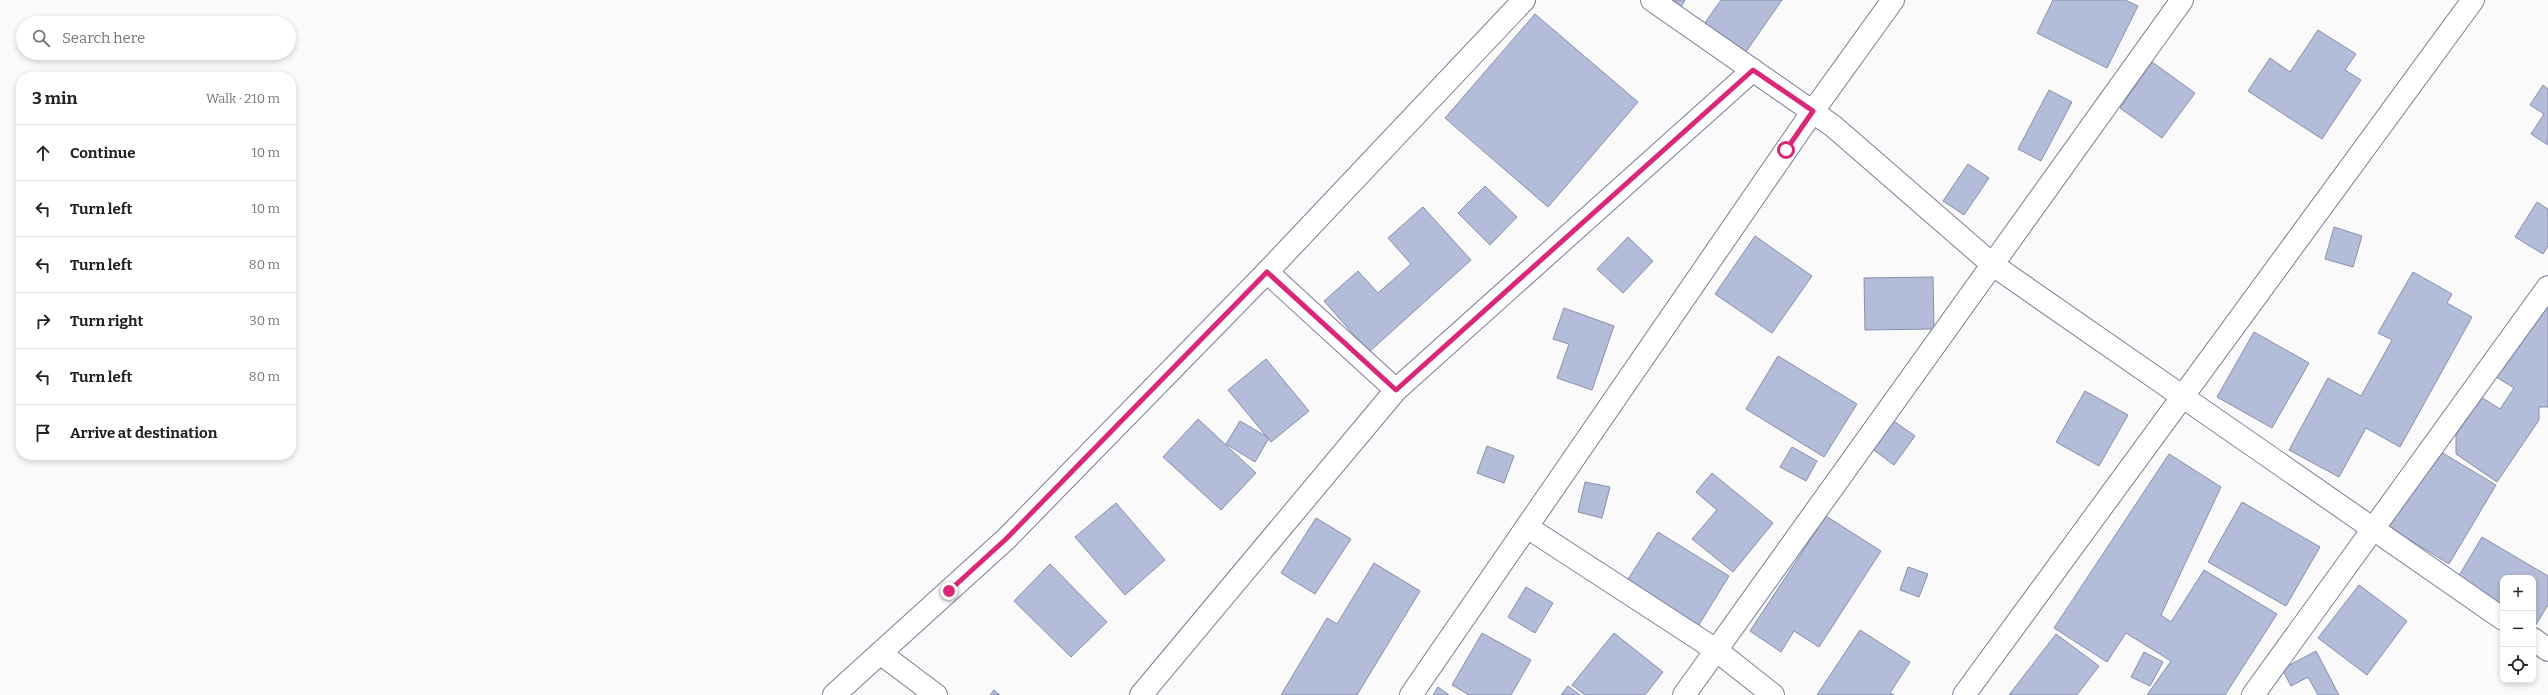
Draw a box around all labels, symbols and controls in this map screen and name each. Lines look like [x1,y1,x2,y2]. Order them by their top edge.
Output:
search box [16,16,296,60]
icon: search [30,27,52,49]
text: Search here [62,29,145,47]
text: 3 min [32,88,77,109]
text: Walk · 210 m [206,91,280,106]
route start [1777,141,1795,159]
icon: ahead [32,142,54,164]
text: Continue [70,144,136,162]
text: 10 m [251,145,280,160]
icon: left [32,198,54,220]
text: Turn left [70,200,132,218]
text: 10 m [251,201,280,216]
icon: left [32,254,54,276]
text: Turn left [70,256,132,274]
text: 80 m [249,257,280,272]
icon: right [32,310,54,332]
text: Turn right [70,312,143,330]
text: 30 m [249,313,280,328]
icon: left [32,366,54,388]
text: Turn left [70,368,132,386]
text: 80 m [249,369,280,384]
icon: arrive [32,422,54,444]
text: Arrive at destination [70,424,217,442]
map controls [2500,575,2536,683]
button: + [2500,575,2536,611]
route end [940,582,958,600]
button: − [2500,611,2536,647]
button: locate [2500,647,2536,683]

